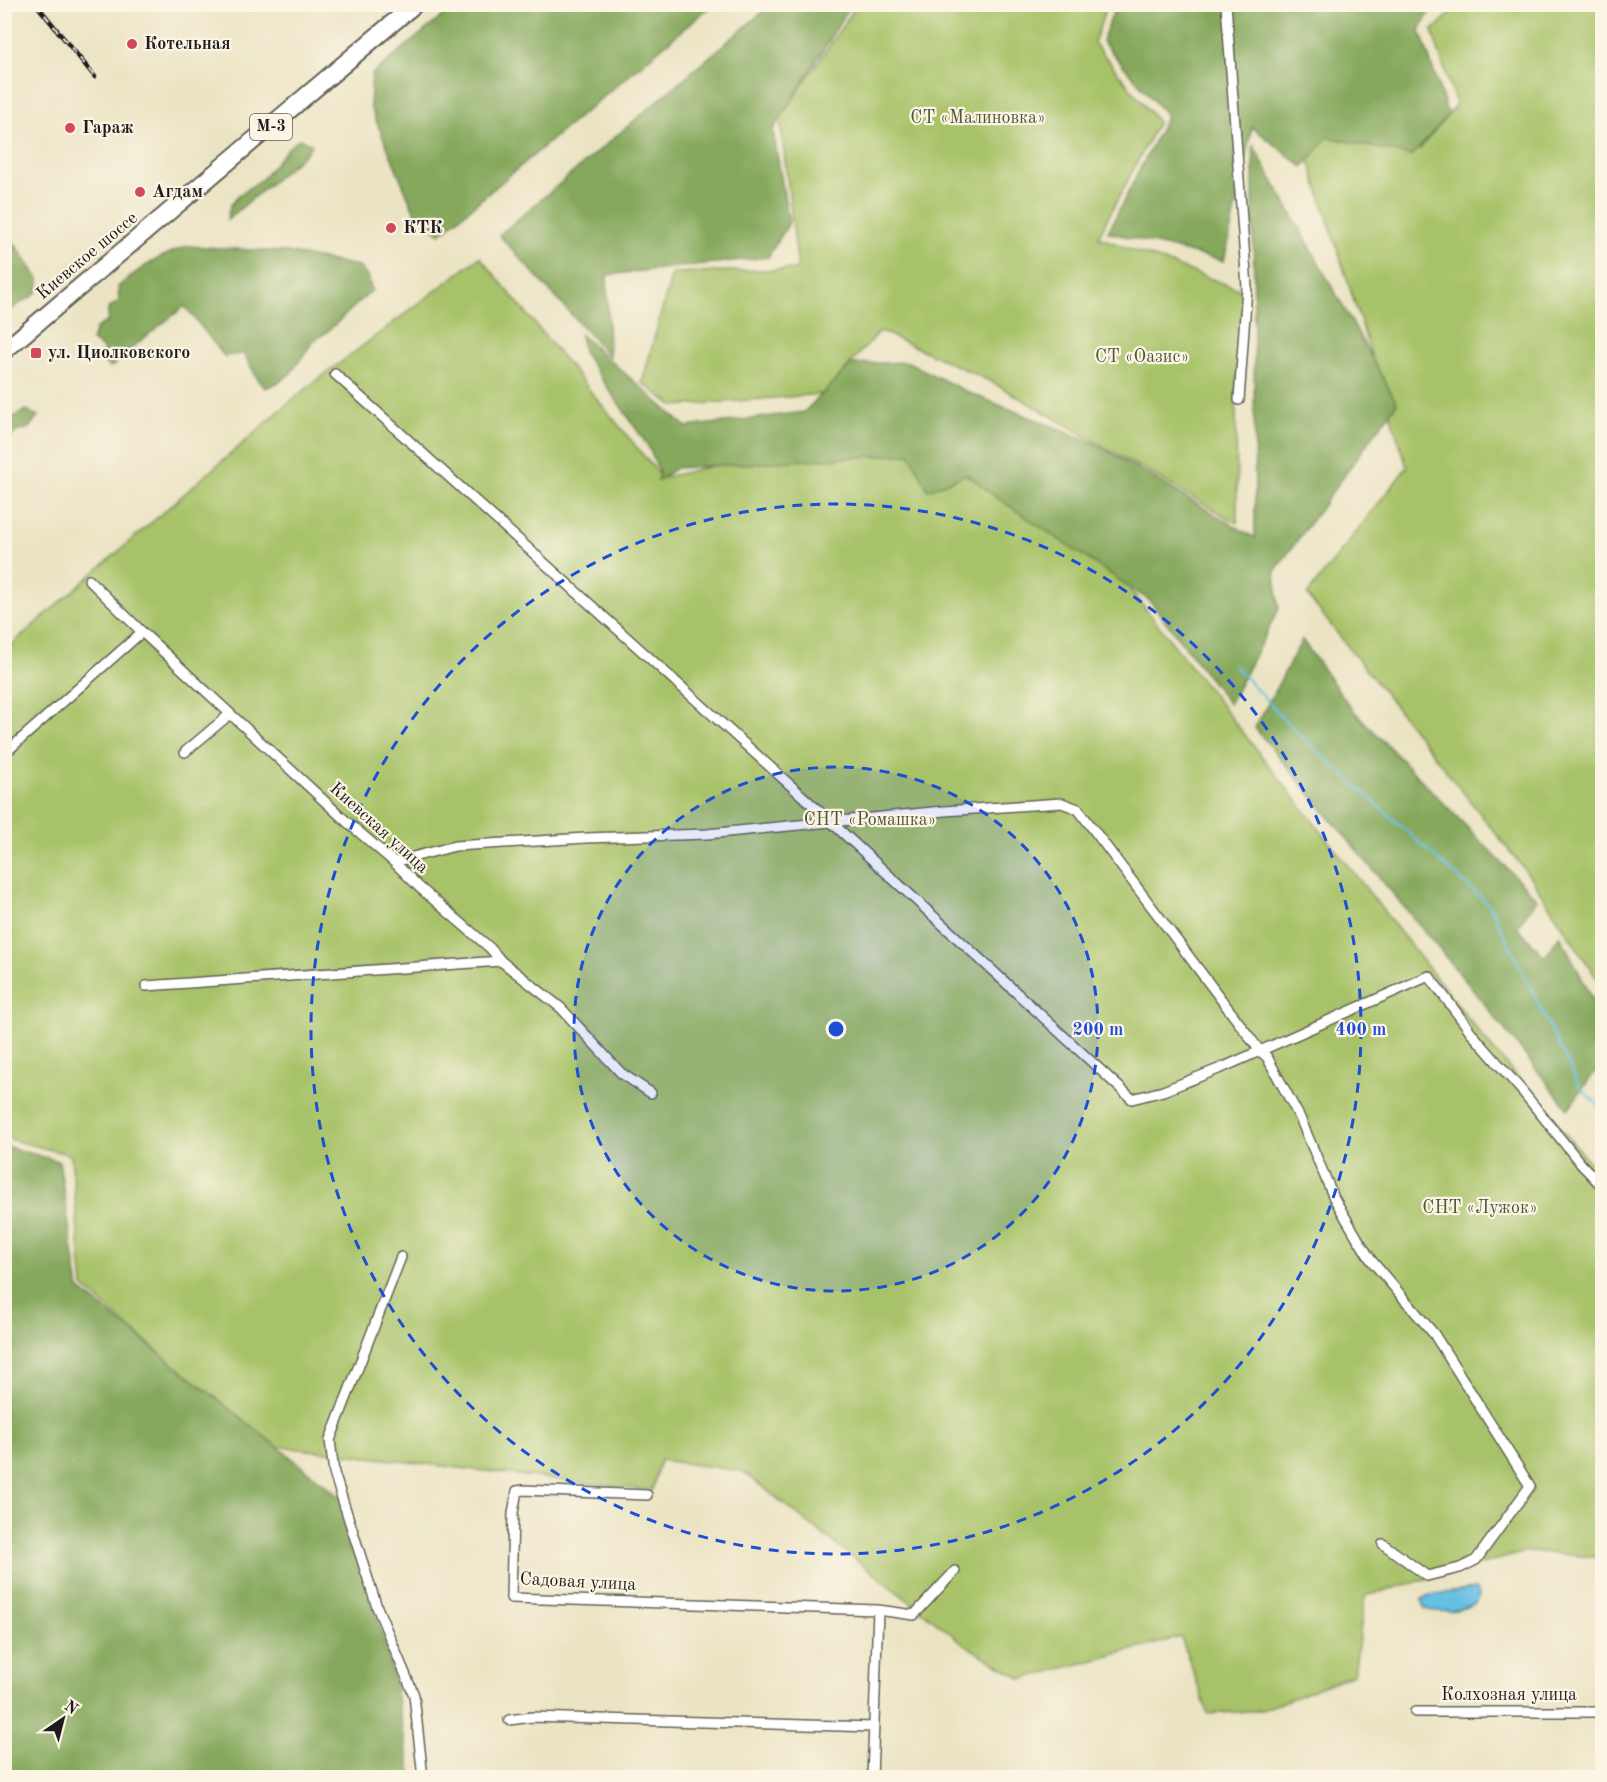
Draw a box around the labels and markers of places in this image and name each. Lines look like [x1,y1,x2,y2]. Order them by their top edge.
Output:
place label: Котельная [144,35,231,53]
marker: Котельная [125,37,139,51]
place label: Гараж [82,119,134,137]
marker: Гараж [63,121,77,135]
place label: Агдам [152,183,203,201]
marker: Агдам [133,185,147,199]
place label: КТК [403,219,442,237]
marker: КТК [384,221,398,235]
place label: ул. Циолковского [48,344,190,362]
marker: ул. Циолковского [29,346,43,360]
centre of rings [826,1019,846,1039]

